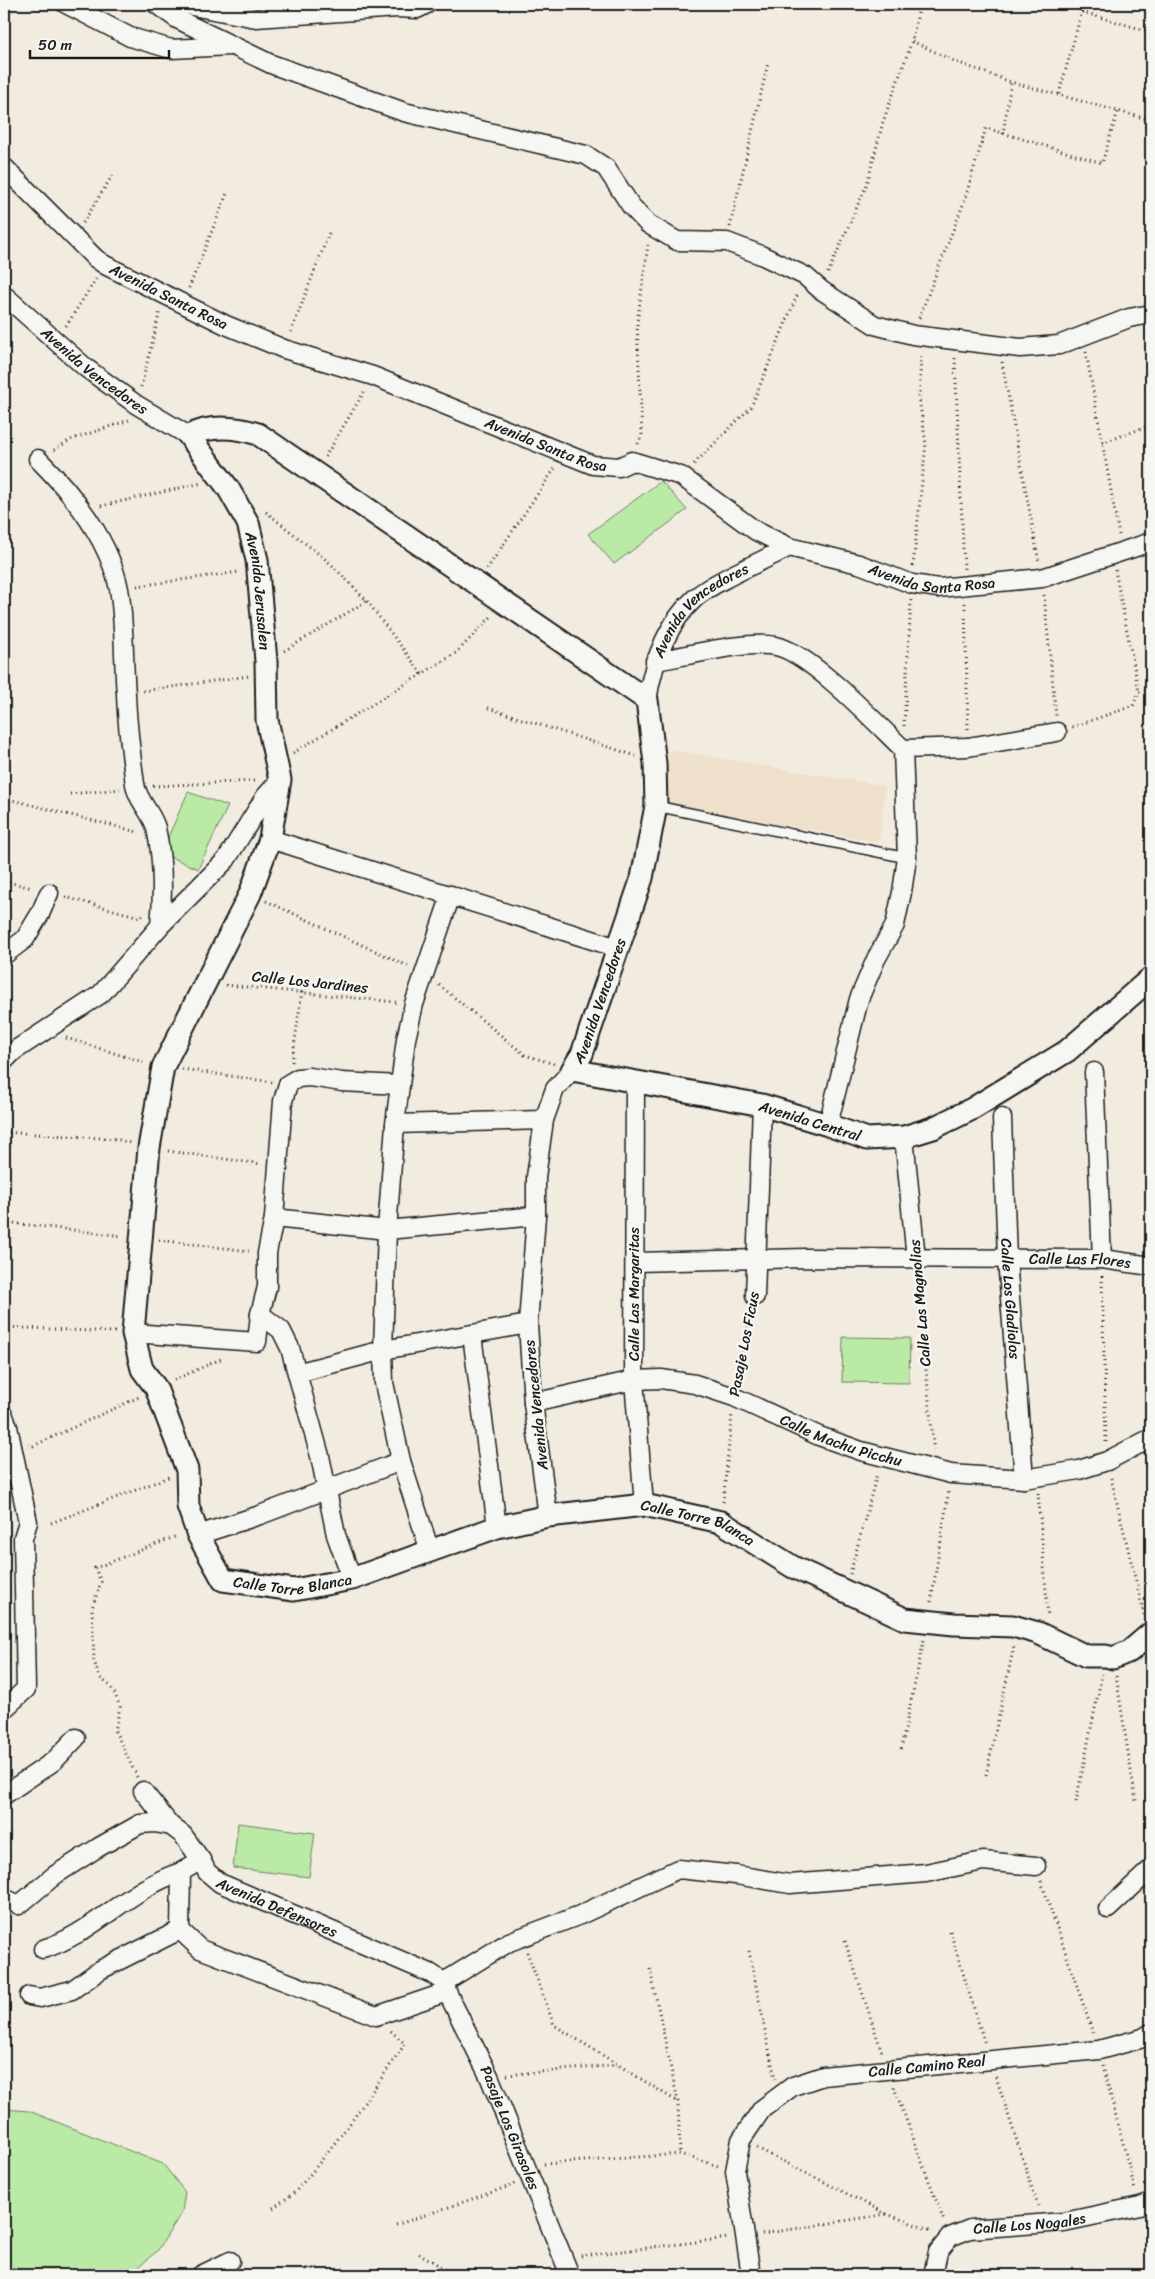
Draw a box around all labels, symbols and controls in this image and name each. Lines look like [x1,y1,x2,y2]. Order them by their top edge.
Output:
scale bar [30,28,169,60]
text: 50 m [38,32,73,58]
street label: Avenida Santa Rosa [104,256,233,337]
street label: Avenida Vencedores [34,320,153,422]
street label: Avenida Santa Rosa [480,409,608,479]
street label: Avenida Jerusalen [237,528,278,651]
street label: Avenida Santa Rosa [864,555,997,601]
street label: Avenida Vencedores [645,556,753,663]
street label: Avenida Vencedores [565,935,634,1070]
street label: Calle Los Jardines [251,963,369,1001]
street label: Avenida Central [755,1093,865,1149]
street label: Calle Las Margaritas [621,1227,647,1361]
street label: Calle Las Magnolias [901,1238,938,1368]
street label: Calle Los Gladiolos [993,1238,1028,1360]
street label: Calle Las Flores [1029,1246,1133,1276]
street label: Pasaje Los Ficus [721,1289,767,1399]
street label: Avenida Vencedores [516,1338,556,1472]
street label: Calle Machu Picchu [776,1407,905,1474]
street label: Calle Torre Blanca [638,1492,760,1553]
street label: Calle Torre Blanca [232,1566,354,1603]
street label: Avenida Defensores [211,1869,342,1945]
street label: Calle Camino Real [867,2048,987,2085]
street label: Pasaje Los Girasoles [473,2061,547,2194]
street label: Calle Los Nogales [972,2205,1089,2242]

